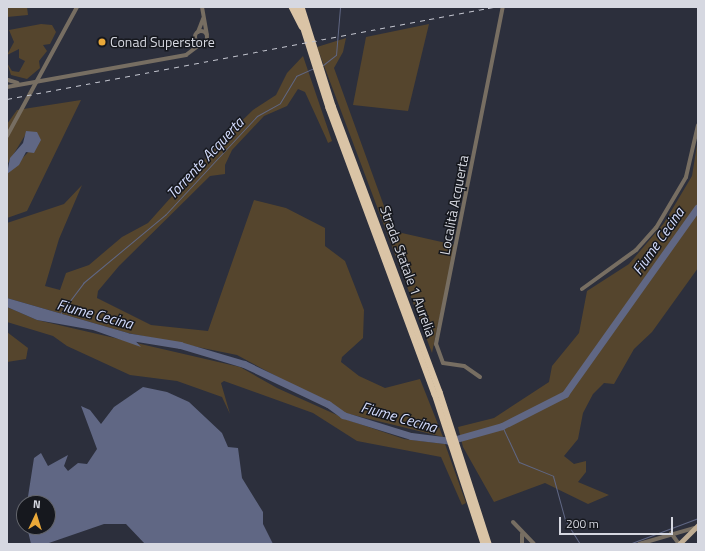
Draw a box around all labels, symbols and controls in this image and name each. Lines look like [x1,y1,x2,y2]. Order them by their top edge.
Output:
place label: Conad Superstore [110,34,215,50]
marker: Conad Superstore [97,37,107,47]
water label: Torrente Acquerta [163,113,247,203]
street label: Località Acquerta [436,154,472,256]
street label: Strada Statale 1 Aurelia [376,203,440,339]
water label: Fiume Cecina [628,204,688,278]
water label: Fiume Cecina [55,295,135,333]
water label: Fiume Cecina [359,398,439,436]
north arrow [16,495,56,535]
text: N [32,496,41,512]
scale bar [561,509,675,535]
text: 200 m [566,514,599,533]

